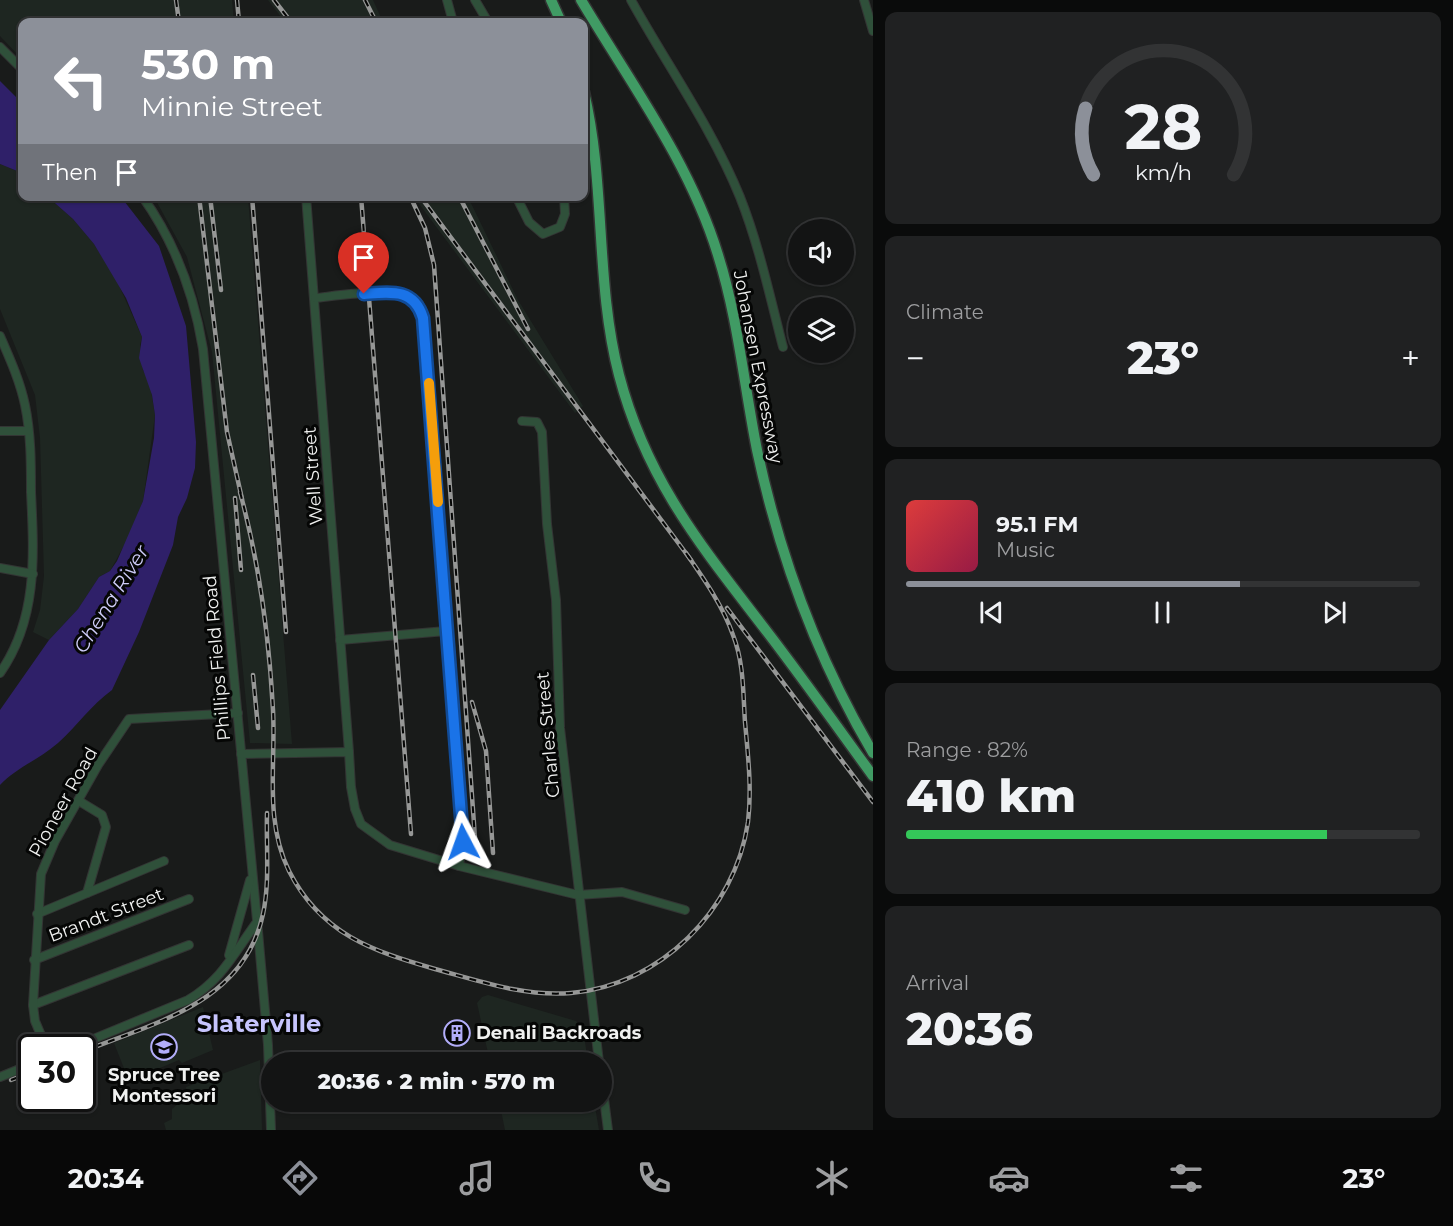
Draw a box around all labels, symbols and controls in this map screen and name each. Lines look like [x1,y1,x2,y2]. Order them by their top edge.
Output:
text: 530 m [141,38,275,90]
icon: left [42,42,120,120]
text: 28 [1124,89,1202,165]
text: Minnie Street [141,90,323,123]
icon: arrive [110,156,143,189]
text: Then [42,159,98,186]
text: km/h [1134,159,1192,185]
map controls [788,219,854,363]
button: sound [788,219,854,285]
pin [338,232,389,294]
icon: arrive [347,241,380,274]
street label: Johansen Expressway [728,268,788,466]
button: layers [788,297,854,363]
text: Climate [906,300,984,324]
text: 23° [1127,330,1199,385]
text: − [906,338,925,378]
text: + [1401,338,1420,378]
street label: Well Street [299,426,327,526]
text: 95.1 FM [996,511,1078,538]
text: Music [996,538,1055,562]
water label: Chena River [68,540,154,657]
street label: Phillips Field Road [199,574,235,742]
icon: previous [975,596,1008,629]
icon: pause [1146,596,1179,629]
icon: next [1318,596,1351,629]
street label: Charles Street [532,671,564,799]
text: Range · 82% [906,738,1028,762]
street label: Pioneer Road [24,743,102,861]
text: 410 km [906,768,1076,823]
position arrow [431,810,495,874]
street label: Brandt Street [45,883,167,947]
text: Arrival [906,971,969,995]
text: 20:36 [906,1001,1033,1056]
district label: Slaterville [197,1009,321,1038]
building icon: Denali Backroads [442,1018,472,1048]
place label: Denali Backroads [476,1022,642,1044]
school or university icon: Spruce Tree Montessori [149,1032,179,1062]
speed limit sign: 30 [18,1034,96,1112]
place label: Spruce Tree Montessori [108,1064,220,1107]
text: 20:36 · 2 min · 570 m [318,1068,555,1095]
icon: directions [279,1157,321,1199]
icon: music [456,1157,498,1199]
icon: phone [633,1157,675,1199]
icon: climate [811,1157,853,1199]
icon: car [988,1157,1030,1199]
icon: filters [1165,1157,1207,1199]
text: 20:34 [68,1162,144,1195]
text: 23° [1343,1162,1385,1195]

